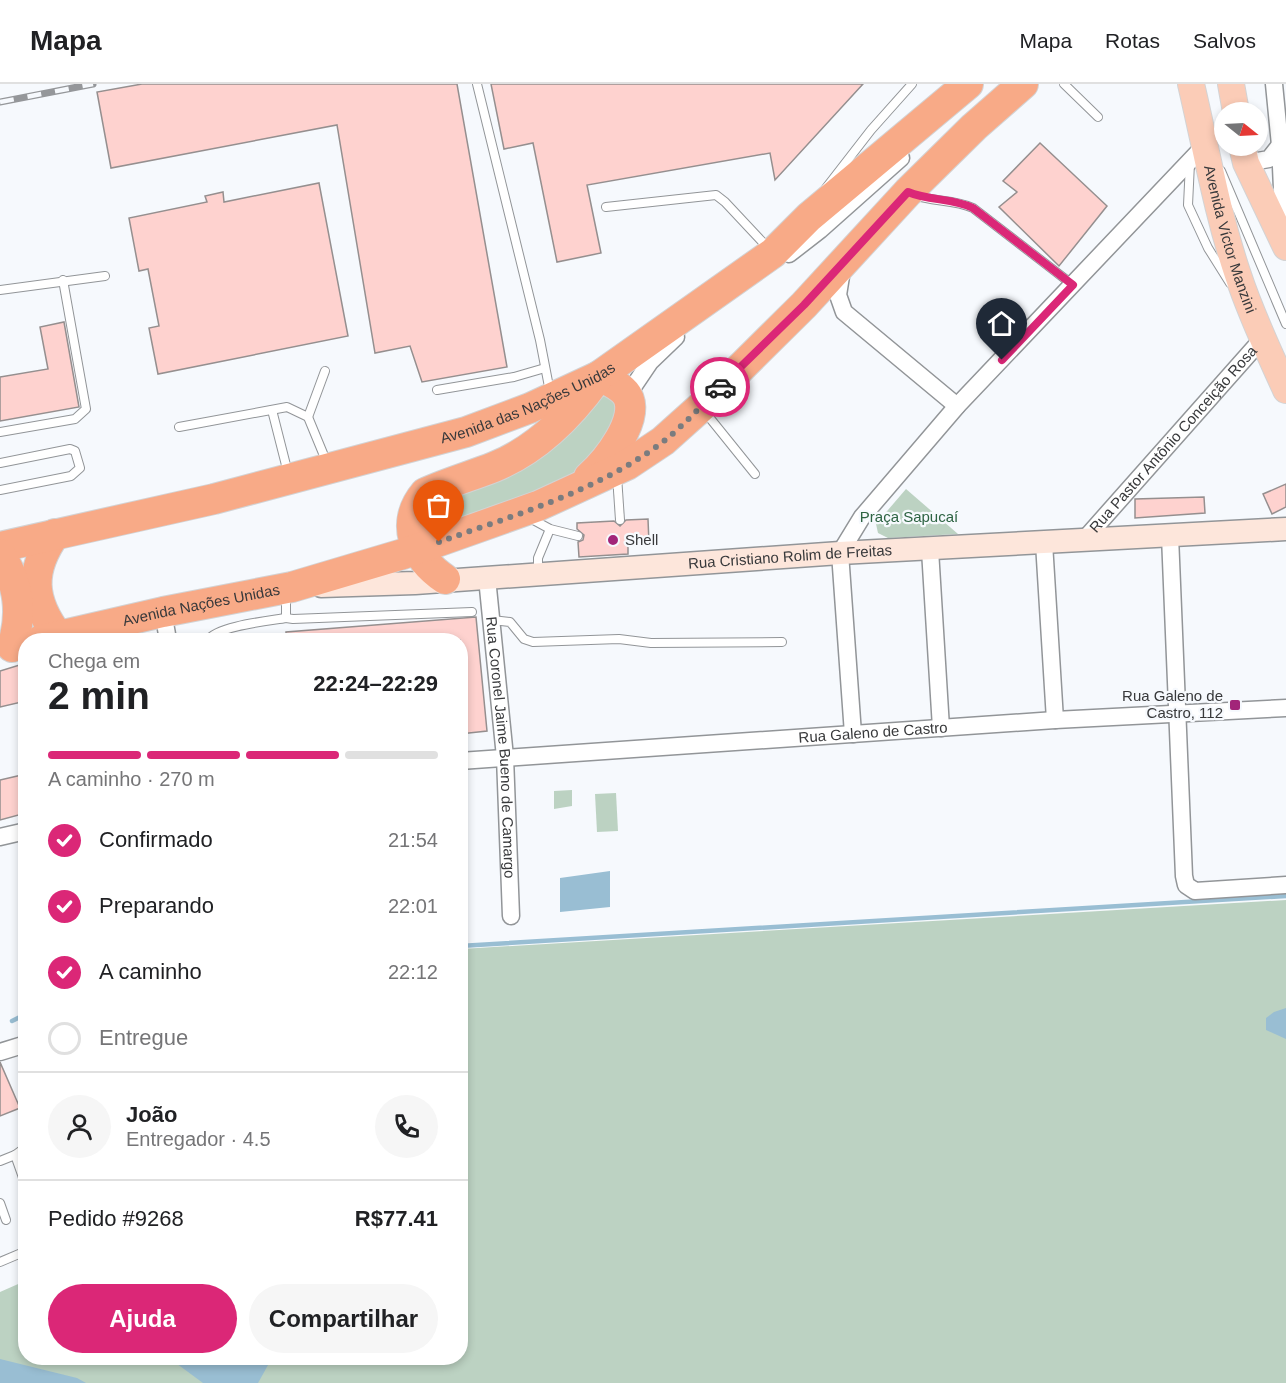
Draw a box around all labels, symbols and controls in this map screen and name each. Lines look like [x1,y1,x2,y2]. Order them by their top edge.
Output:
text: Mapa [30,25,102,56]
text: Mapa [1020,29,1072,52]
text: Rotas [1105,29,1160,52]
text: Salvos [1193,29,1256,52]
north arrow [1214,102,1268,156]
map controls [1214,102,1268,156]
street label: Avenida Víctor Manzini [1201,163,1260,315]
pin [976,298,1027,360]
icon: home [985,307,1018,340]
street label: Rua Pastor Antônio Conceição Rosa [1086,342,1260,536]
courier [690,357,750,417]
street label: Avenida das Nações Unidas [438,358,618,446]
icon: car [704,371,737,404]
pin [413,480,464,542]
icon: bag [422,489,455,522]
park label: Praça Sapucaí [860,508,959,525]
place label: Shell [625,531,658,548]
marker: Shell [606,533,620,547]
street label: Rua Cristiano Rolim de Freitas [687,541,892,572]
street label: Avenida Nações Unidas [121,581,281,629]
street label: Rua Coronel Jaime Bueno de Camargo [483,616,519,879]
text: Chega em [48,650,140,672]
text: 22:24–22:29 [313,671,438,696]
text: 2 min [48,674,150,717]
place label: Rua Galeno de Castro, 112 [1122,687,1223,721]
marker: Rua Galeno de Castro, 112 [1228,698,1242,712]
street label: Rua Galeno de Castro [798,718,948,746]
text: A caminho · 270 m [48,768,215,790]
icon: check [48,824,81,857]
text: Confirmado [99,827,213,852]
text: 21:54 [388,829,438,851]
icon: check [48,890,81,923]
text: Preparando [99,893,214,918]
text: 22:01 [388,895,438,917]
icon: check [48,956,81,989]
text: A caminho [99,959,202,984]
text: 22:12 [388,961,438,983]
text: Entregue [99,1025,188,1050]
button: person [48,1095,111,1158]
button: phone [375,1095,438,1158]
text: João [126,1102,177,1127]
text: Entregador · 4.5 [126,1128,271,1150]
text: Pedido #9268 [48,1206,184,1231]
text: R$77.41 [355,1206,438,1231]
button: Ajuda [48,1284,237,1353]
button: Compartilhar [249,1284,438,1353]

